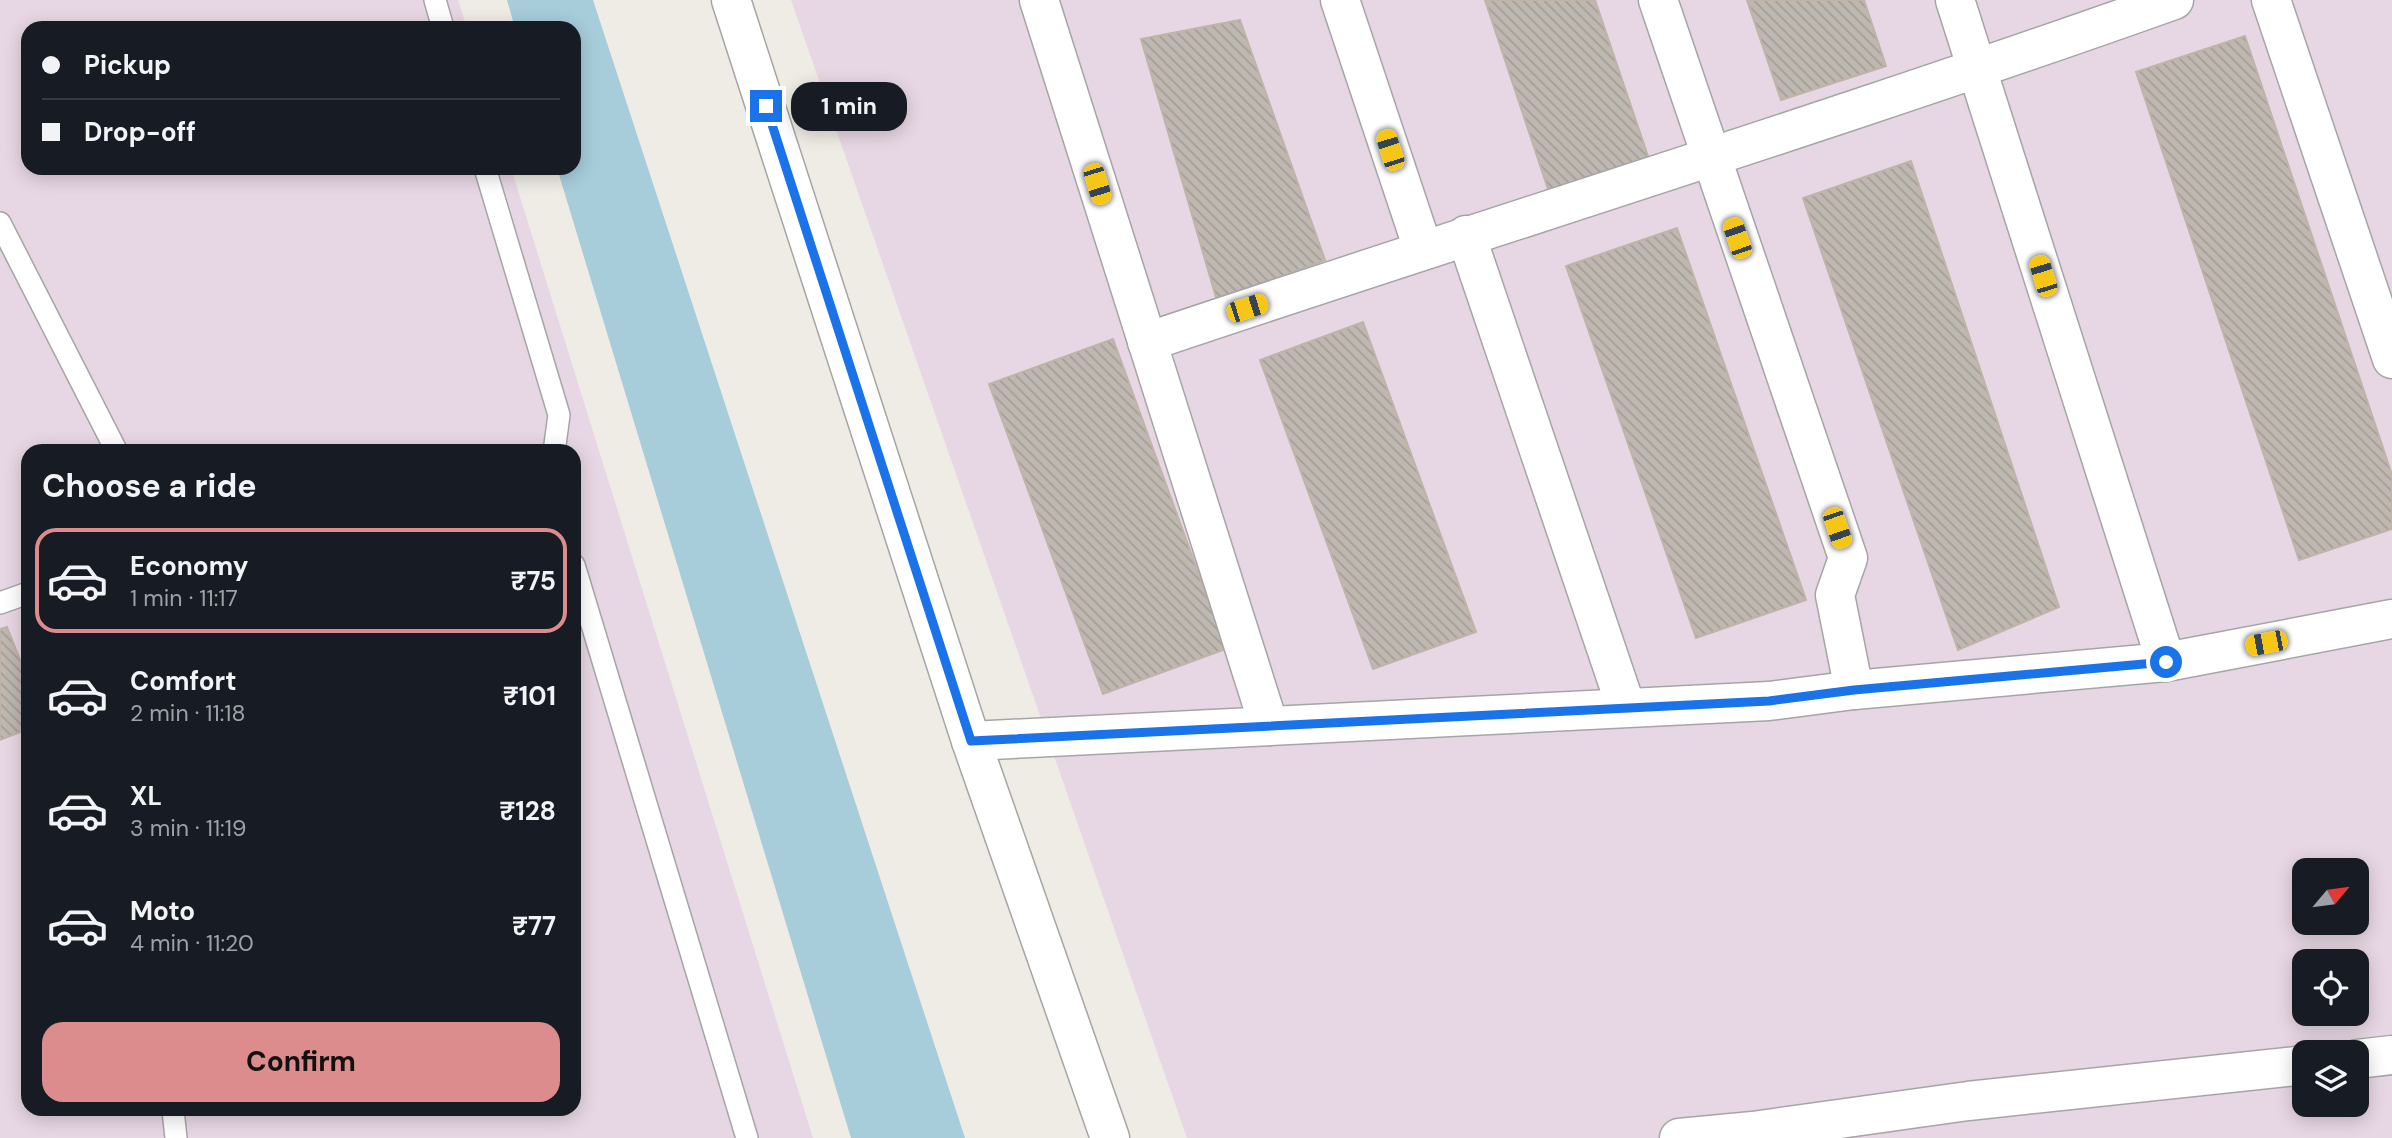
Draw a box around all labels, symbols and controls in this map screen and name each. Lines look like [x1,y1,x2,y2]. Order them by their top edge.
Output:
text: Pickup [84,48,171,82]
callout: 1 min [790,82,906,130]
route end [750,90,782,122]
text: 1 min [821,91,877,121]
text: Drop-off [84,115,196,149]
car [1374,127,1407,173]
car [1081,161,1114,207]
car [1721,215,1754,261]
car [2027,253,2060,299]
car [1224,292,1271,324]
text: Choose a ride [42,465,257,507]
car [1821,505,1854,551]
icon: car [46,549,109,612]
text: Economy [130,549,248,583]
text: ₹75 [510,564,556,598]
text: 1 min · 11:17 [130,583,238,613]
car [2244,629,2289,657]
route start [2150,646,2182,678]
icon: car [46,664,109,727]
text: Comfort [130,664,236,698]
text: ₹101 [503,679,556,713]
text: 2 min · 11:18 [130,698,246,728]
icon: car [46,779,109,842]
text: XL [130,779,162,813]
text: ₹128 [499,794,556,828]
text: 3 min · 11:19 [130,813,246,843]
north arrow [2292,858,2370,934]
map controls [2292,858,2369,1117]
icon: car [46,894,109,957]
text: Moto [130,894,195,928]
text: ₹77 [512,909,556,943]
text: 4 min · 11:20 [130,928,254,958]
button: locate [2292,949,2369,1026]
button: Confirm [42,1022,560,1102]
button: layers [2292,1040,2369,1117]

